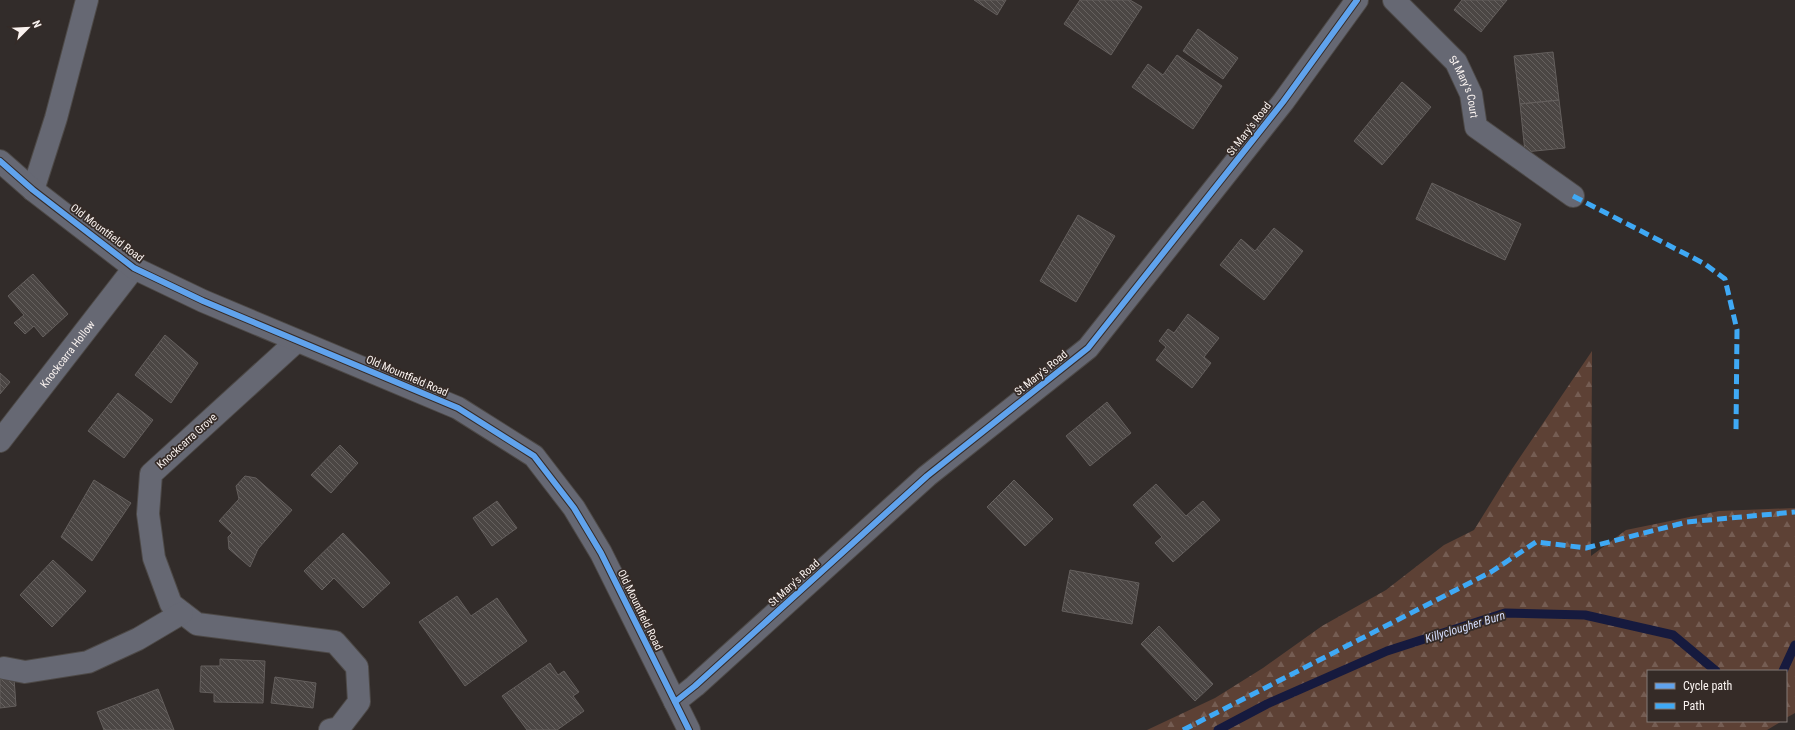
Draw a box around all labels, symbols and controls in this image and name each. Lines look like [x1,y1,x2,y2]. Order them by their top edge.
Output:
north arrow [8,8,48,48]
text: N [29,18,44,30]
street label: St Mary's Court [1447,53,1481,119]
street label: St Mary's Road [1224,100,1274,158]
street label: Old Mountfield Road [68,201,146,265]
street label: Knockcarra Hollow [37,318,97,390]
street label: St Mary's Road [1012,348,1070,398]
street label: Old Mountfield Road [364,353,450,399]
street label: Knockcarra Grove [154,411,220,471]
street label: St Mary's Road [766,557,822,609]
street label: Old Mountfield Road [615,568,665,652]
water label: Killyclougher Burn [1423,608,1507,646]
legend [1647,670,1787,722]
text: Cycle path [1683,679,1733,693]
text: Path [1683,699,1705,713]

